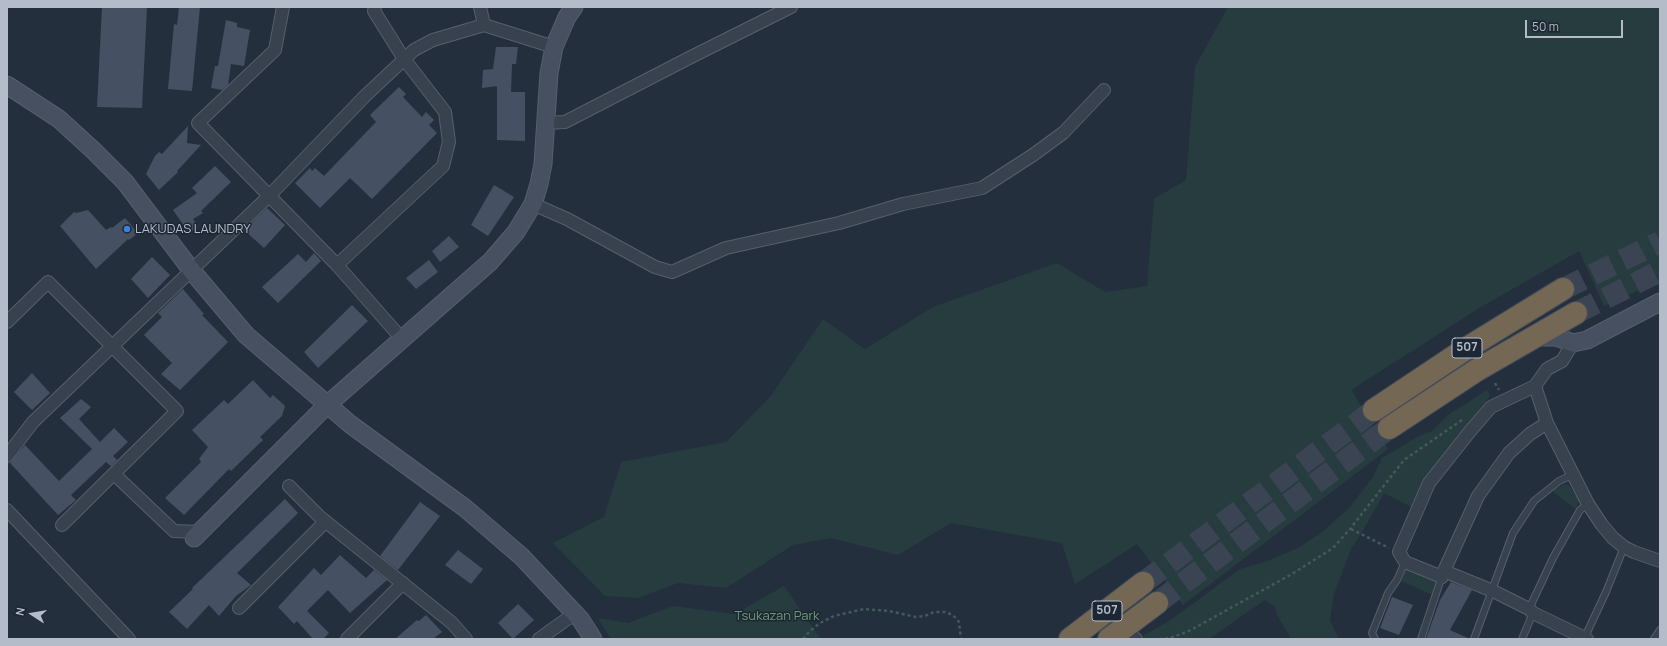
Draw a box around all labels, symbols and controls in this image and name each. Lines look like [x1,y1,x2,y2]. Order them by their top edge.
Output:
scale bar [1527,12,1625,38]
text: 50 m [1532,18,1559,35]
place label: LAKUDAS LAUNDRY [135,221,250,237]
marker: LAKUDAS LAUNDRY [122,224,132,234]
road number: 507 [1452,338,1482,358]
north arrow [12,594,52,634]
road number: 507 [1092,601,1122,621]
text: N [12,606,28,617]
park label: Tsukazan Park [734,608,820,624]

